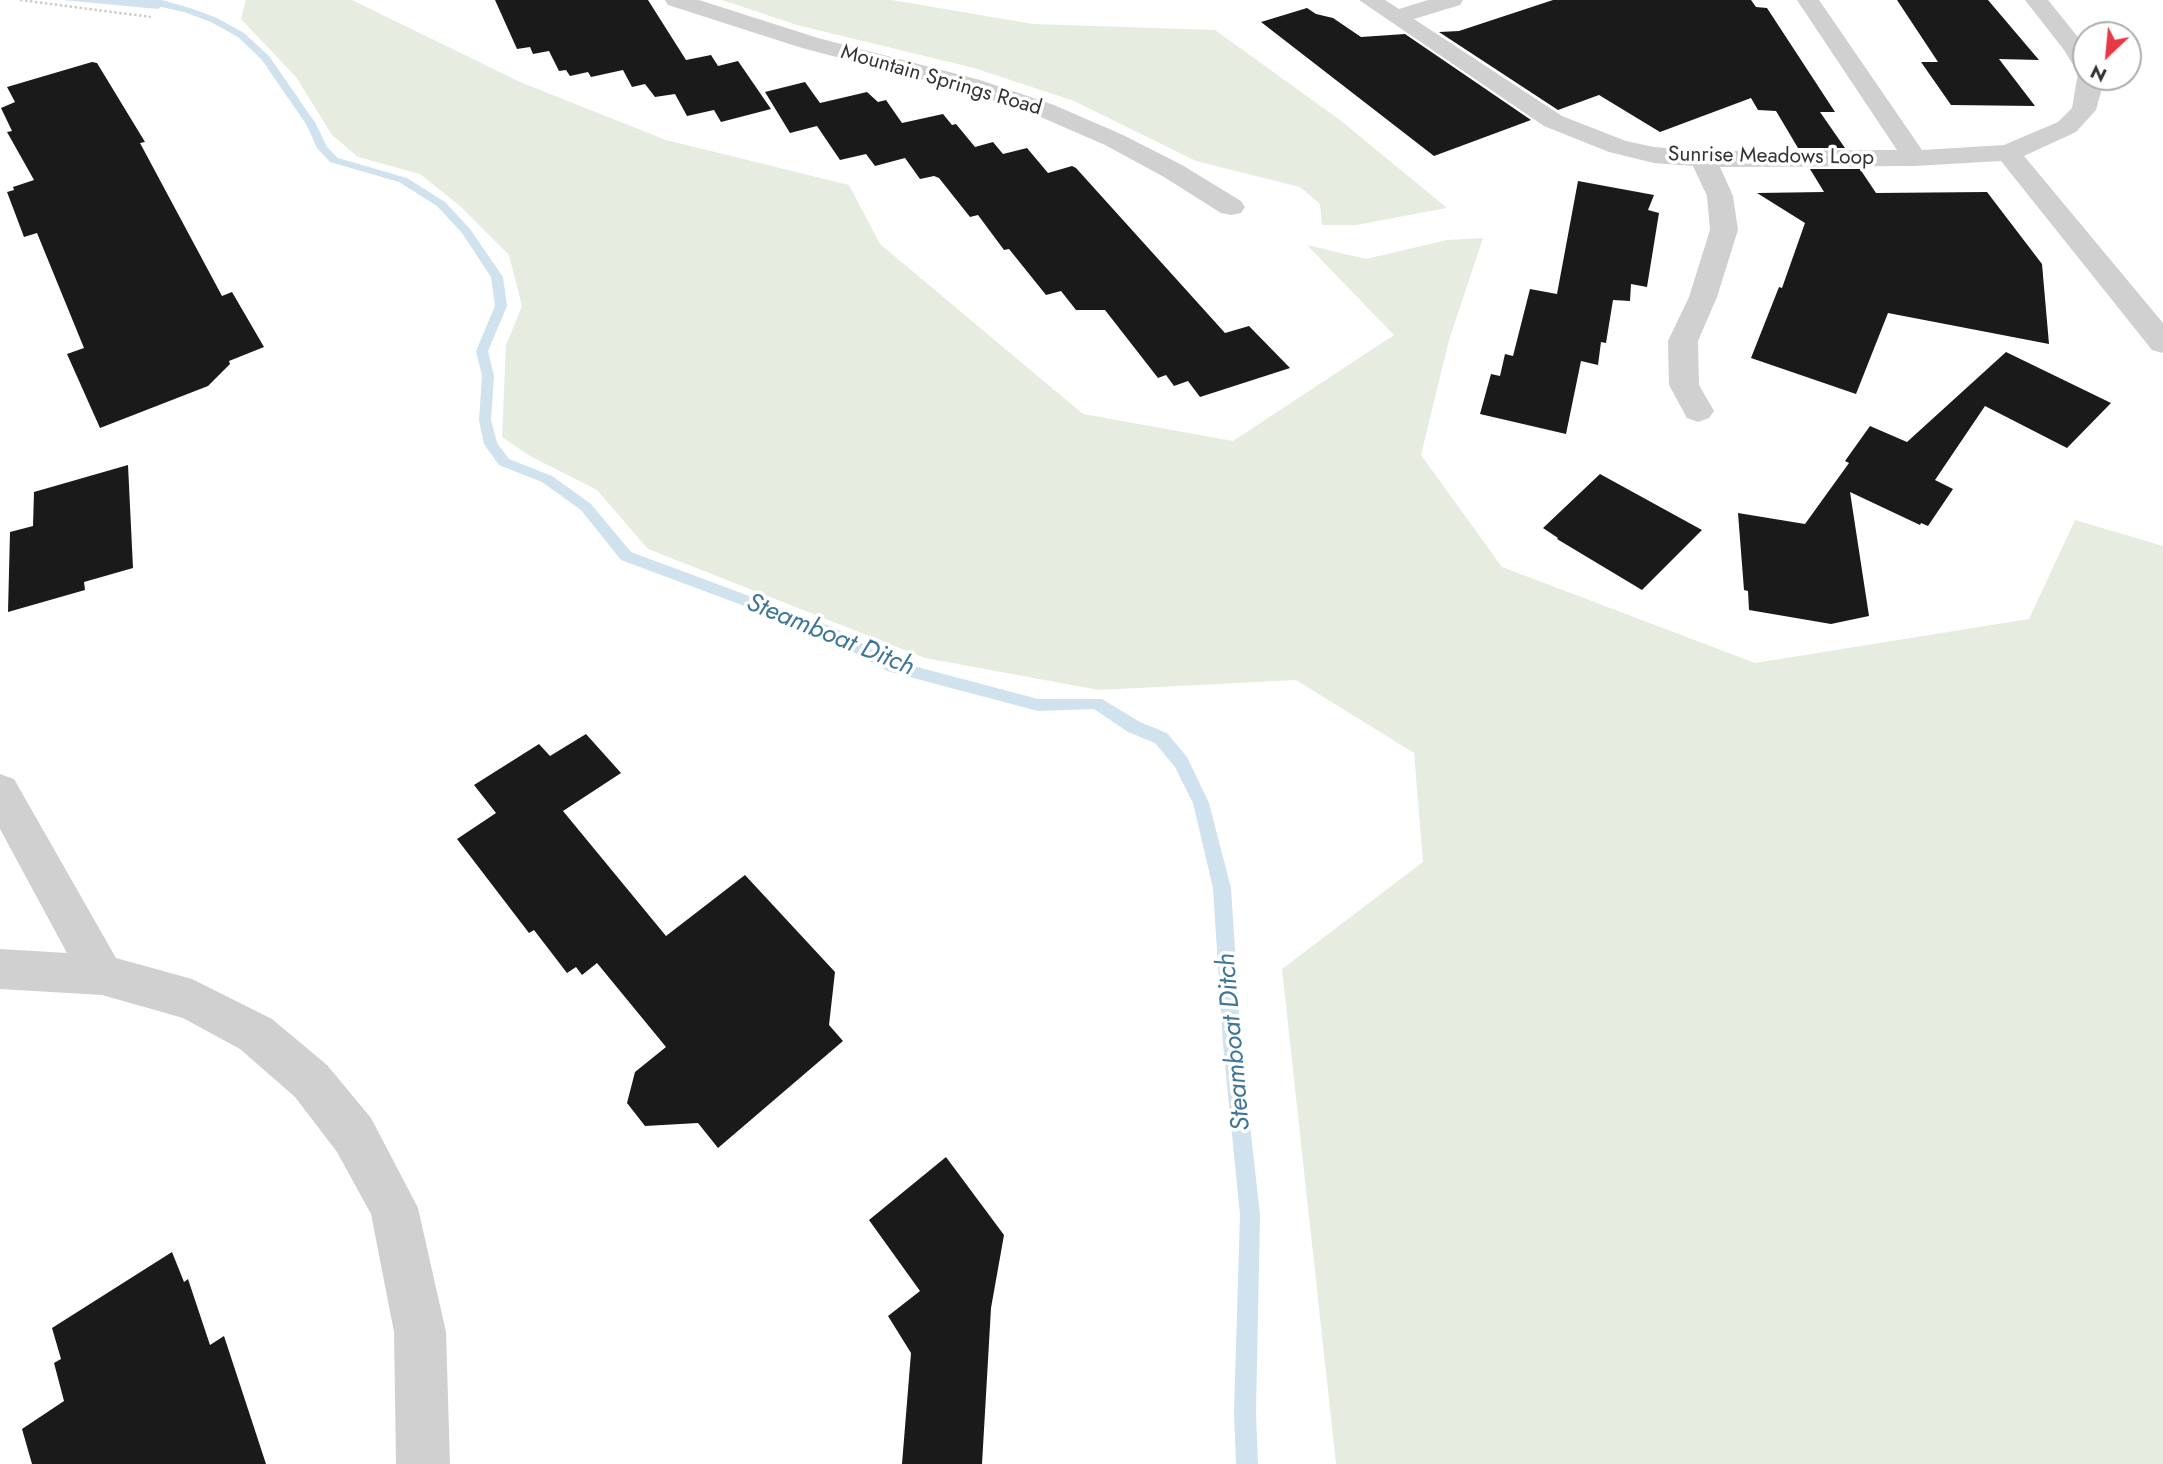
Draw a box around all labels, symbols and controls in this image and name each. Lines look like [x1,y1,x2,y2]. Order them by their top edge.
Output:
north arrow [2072,21,2142,91]
street label: Mountain Springs Road [838,40,1044,122]
text: N [2086,58,2111,89]
street label: Sunrise Meadows Loop [1668,143,1874,171]
water label: Steamboat Ditch [741,588,919,684]
water label: Steamboat Ditch [1212,952,1258,1132]

